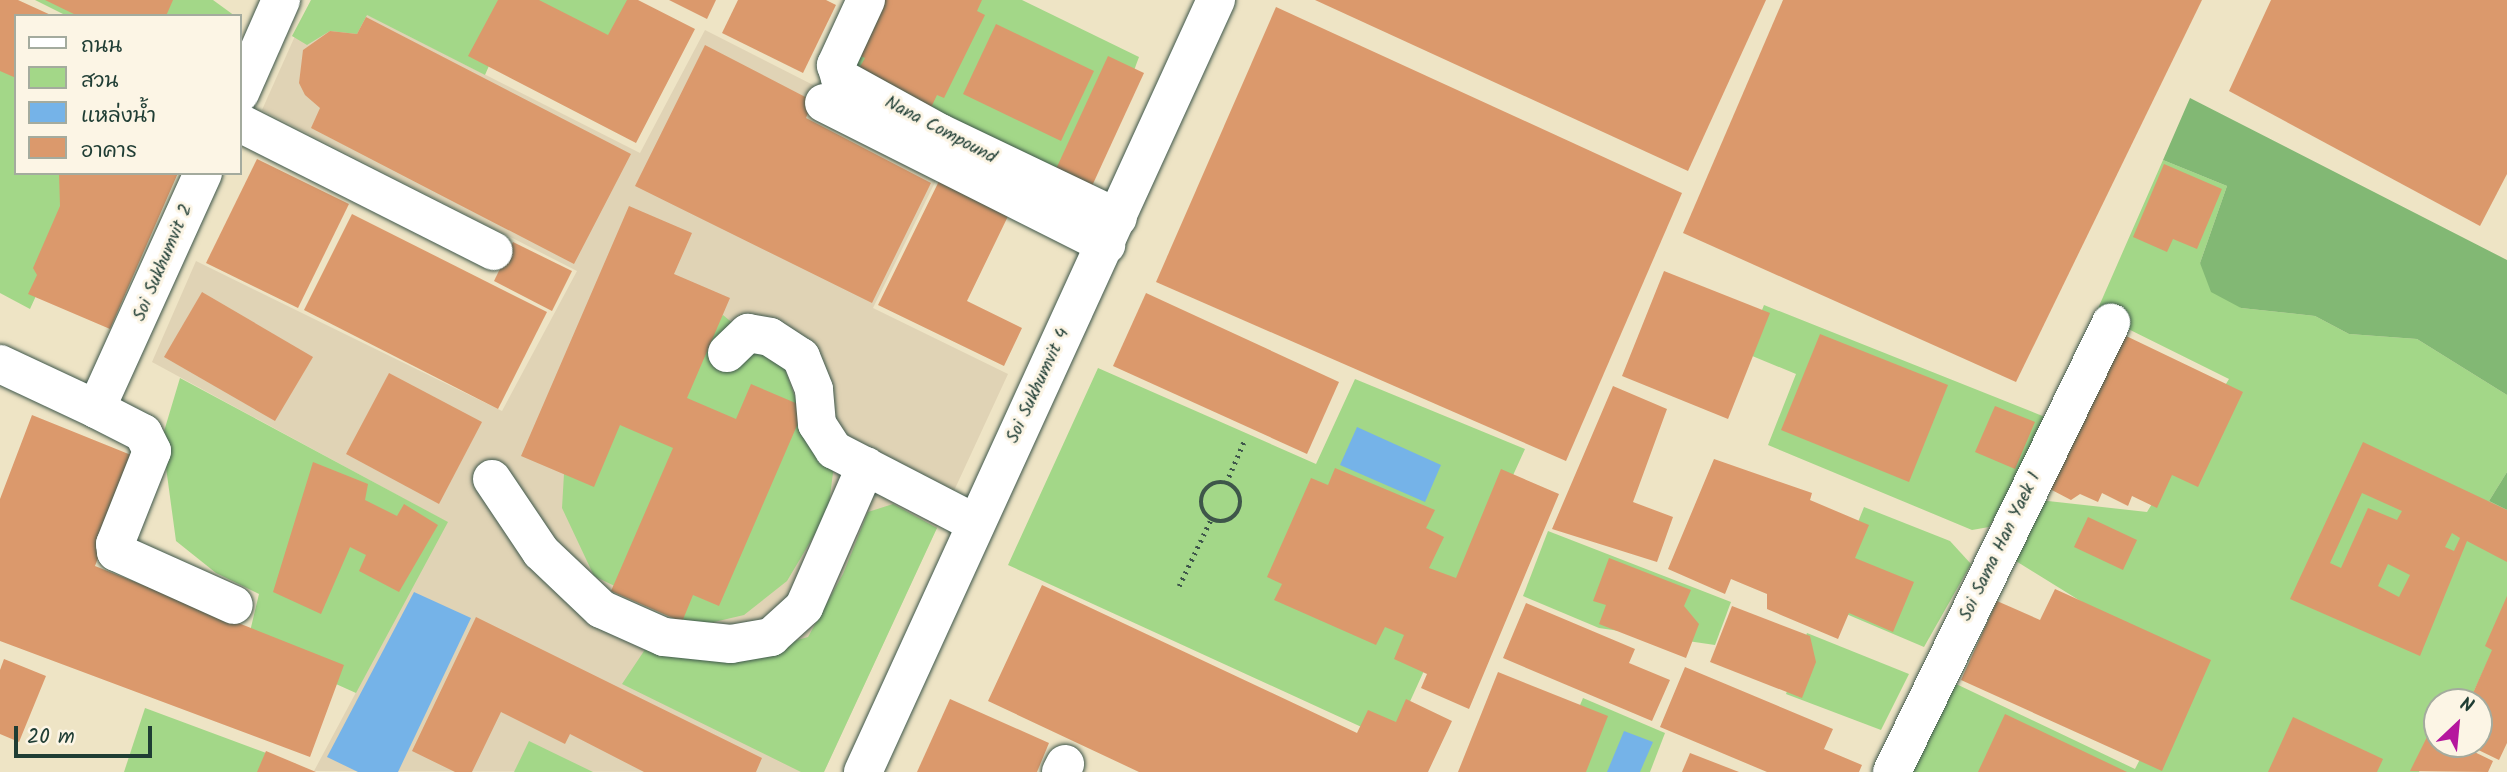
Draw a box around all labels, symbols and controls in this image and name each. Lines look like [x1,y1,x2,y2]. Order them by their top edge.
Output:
legend [14,14,242,175]
text: ถนน [81,30,122,63]
text: สวน [81,65,118,98]
street label: Nana Compound [881,93,999,169]
text: แหล่งน้ำ [81,100,156,133]
text: อาคาร [81,135,137,168]
street label: Soi Sukhumvit 2 [130,201,198,325]
street label: Soi Sukhumvit 4 [1003,325,1075,447]
street label: Soi Sama Han Yaek 1 [1956,469,2046,625]
north arrow [2423,688,2493,758]
text: N [2454,690,2478,722]
scale bar [18,712,156,756]
text: 20 m [27,721,75,754]

